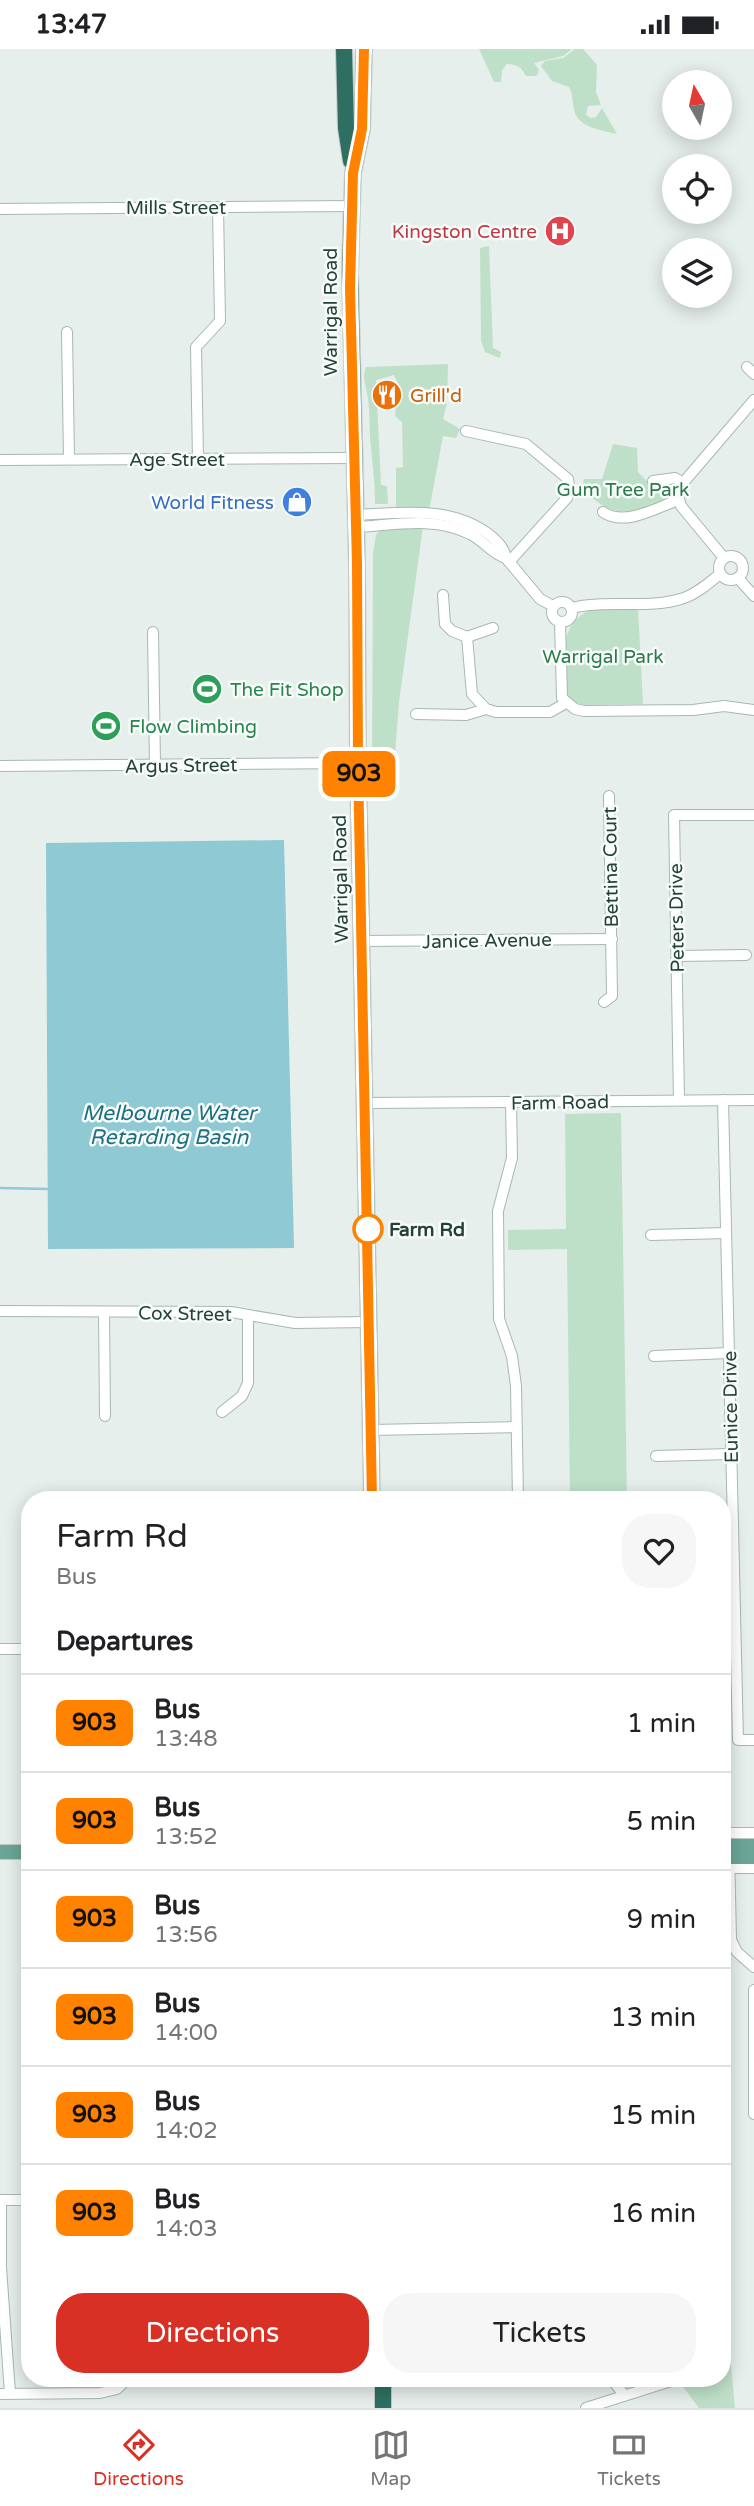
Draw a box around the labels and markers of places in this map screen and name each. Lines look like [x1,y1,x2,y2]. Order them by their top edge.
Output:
hospital icon: Kingston Centre [543,214,577,248]
place label: Kingston Centre [392,221,537,243]
restaurant icon: Grill'd [370,378,404,412]
place label: Grill'd [410,385,462,407]
shop icon: World Fitness [280,485,314,519]
place label: World Fitness [151,492,274,514]
sports icon: The Fit Shop [190,672,224,706]
place label: The Fit Shop [230,679,344,701]
sports icon: Flow Climbing [89,709,123,743]
place label: Flow Climbing [129,716,257,738]
marker: Farm Rd [353,1214,383,1244]
place label: Farm Rd [389,1219,465,1241]

